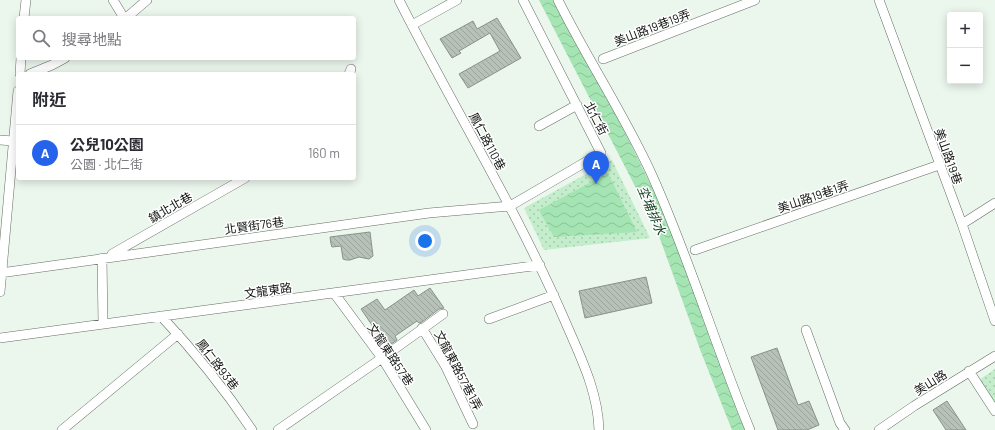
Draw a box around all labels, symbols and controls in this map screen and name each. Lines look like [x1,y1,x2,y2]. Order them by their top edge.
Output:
street label: 美山路19巷19弄 [612,6,692,48]
map controls [947,12,983,84]
button: + [947,12,983,48]
search box [16,16,356,60]
icon: search [30,27,52,49]
text: 搜尋地點 [62,30,122,48]
button: − [947,48,983,84]
text: 附近 [32,89,66,109]
street label: 北仁街 [583,99,611,137]
street label: 鳳仁路110巷 [467,110,509,172]
street label: 美山路19巷 [932,126,966,186]
text: 公兒10公園 [70,135,144,153]
text: A [41,145,49,161]
text: 160 m [308,145,340,161]
pin: A [583,151,609,184]
text: 公園 · 北仁街 [70,156,143,172]
street label: 美山路19巷1弄 [775,177,851,215]
water label: 坔埔排水 [634,183,670,238]
street label: 鎮北北巷 [146,189,194,225]
street label: 北賢街76巷 [223,214,285,236]
your location [415,231,435,251]
street label: 文龍東路 [243,280,293,300]
street label: 文龍東路57巷 [365,320,417,388]
street label: 文龍東路57巷1弄 [432,328,486,412]
street label: 鳳仁路93巷 [194,336,242,392]
street label: 美山路 [911,367,949,397]

